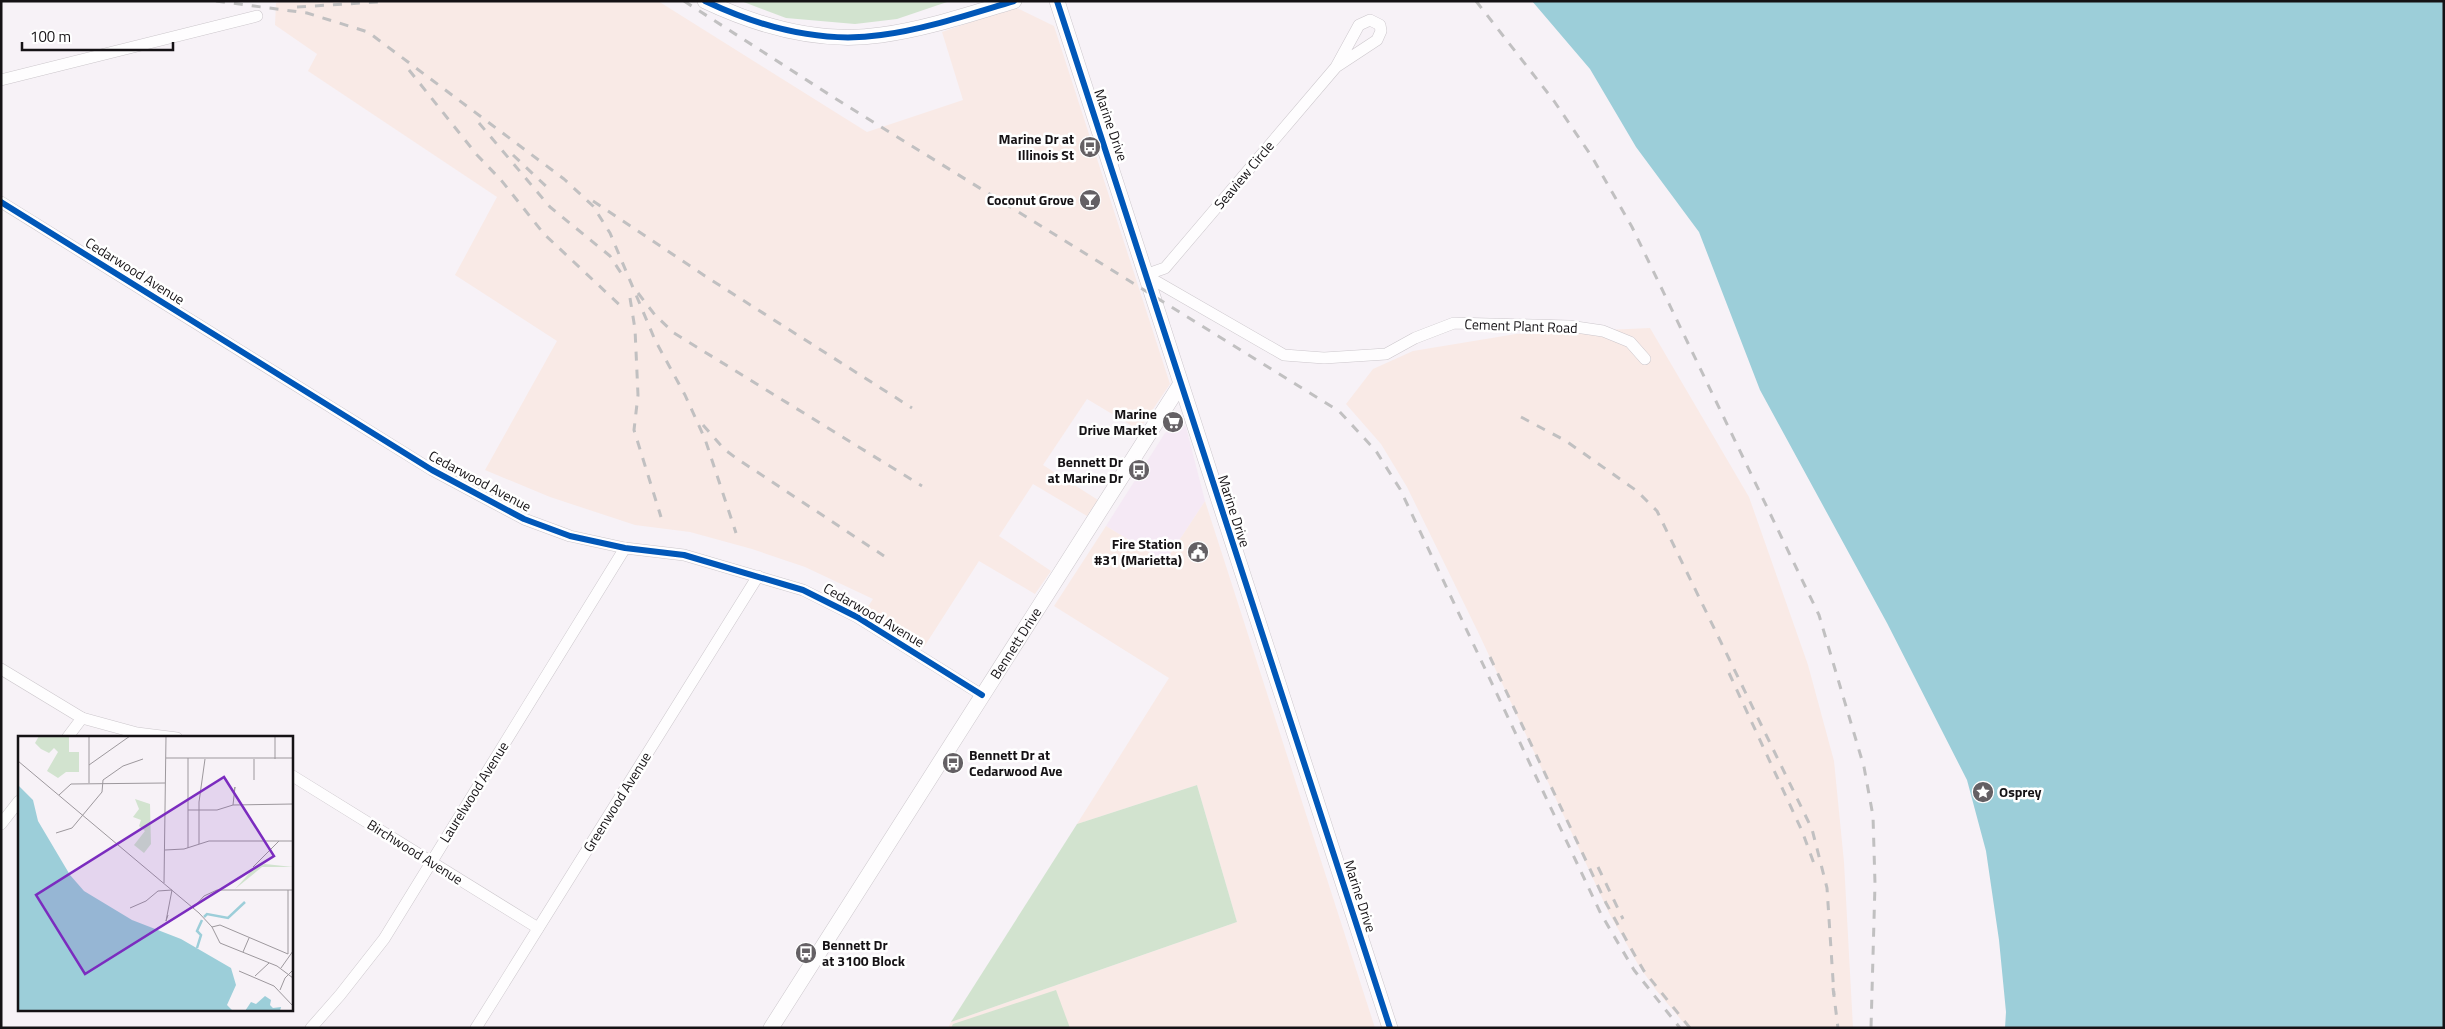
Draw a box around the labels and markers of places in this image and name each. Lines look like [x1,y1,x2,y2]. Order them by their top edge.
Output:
place label: Marine Dr at Illinois St [999,128,1074,165]
bus stop icon: Marine Dr at Illinois St [1078,135,1102,159]
bar icon: Coconut Grove [1078,188,1102,212]
place label: Coconut Grove [987,189,1074,210]
place label: Marine Drive Market [1078,403,1157,440]
supermarket icon: Marine Drive Market [1161,410,1185,434]
place label: Bennett Dr at Marine Dr [1048,451,1123,488]
bus stop icon: Bennett Dr at Marine Dr [1127,458,1151,482]
place label: Fire Station #31 (Marietta) [1094,533,1182,570]
public building icon: Fire Station #31 (Marietta) [1186,540,1210,564]
place label: Bennett Dr at Cedarwood Ave [969,744,1062,781]
bus stop icon: Bennett Dr at Cedarwood Ave [941,751,965,775]
place icon: Osprey [1971,780,1995,804]
place label: Osprey [1999,781,2042,802]
place label: Bennett Dr at 3100 Block [822,934,906,971]
bus stop icon: Bennett Dr at 3100 Block [794,941,818,965]

